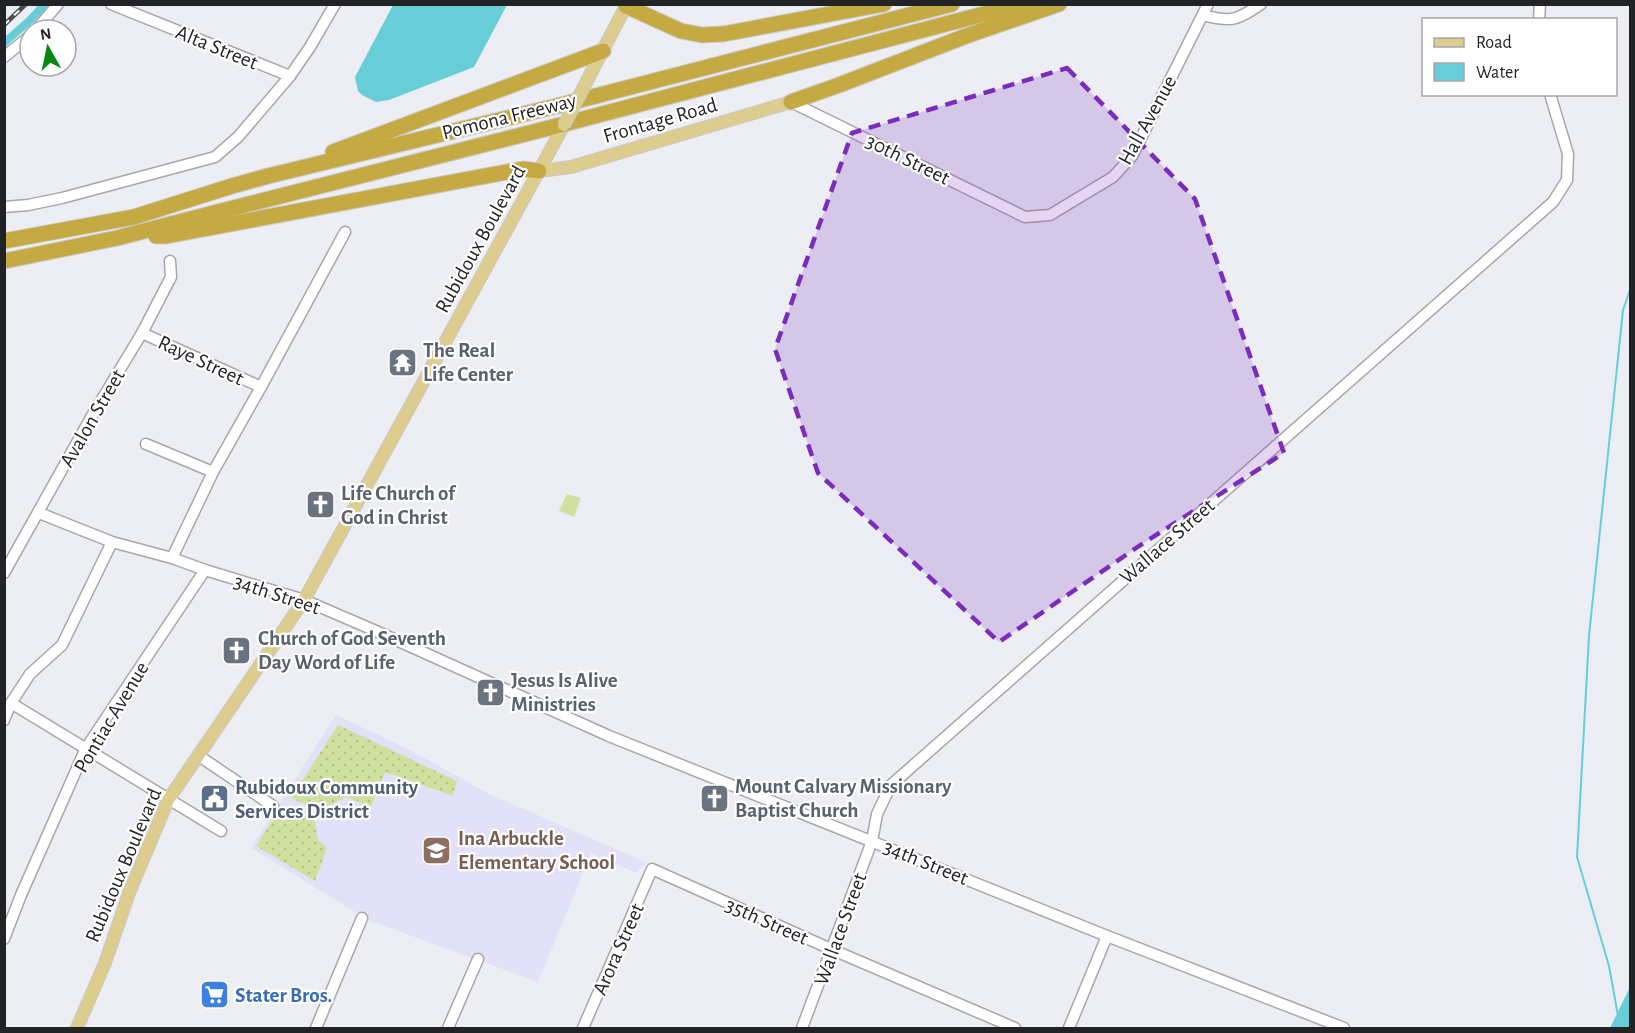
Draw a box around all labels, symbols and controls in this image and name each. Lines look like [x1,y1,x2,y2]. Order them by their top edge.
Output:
north arrow [18,18,78,78]
legend [1422,18,1617,96]
street label: Alta Street [173,22,261,74]
text: N [39,25,53,43]
text: Road [1476,34,1512,52]
text: Water [1476,64,1519,82]
street label: Hall Avenue [1114,72,1181,168]
street label: Pomona Freeway [440,90,579,143]
street label: Frontage Road [601,94,720,147]
street label: 30th Street [863,130,953,189]
street label: Rubidoux Boulevard [431,162,530,316]
street label: Raye Street [155,332,247,390]
place label: The Real Life Center [423,340,514,385]
temple icon: The Real Life Center [386,346,418,378]
street label: Avalon Street [56,366,129,471]
place label: Life Church of God in Christ [341,483,457,528]
church icon: Life Church of God in Christ [304,489,336,521]
street label: Wallace Street [1116,495,1219,588]
street label: 34th Street [231,571,323,618]
place label: Church of God Seventh Day Word of Life [258,628,446,673]
church icon: Church of God Seventh Day Word of Life [221,634,253,666]
street label: Pontiac Avenue [70,658,153,776]
place label: Jesus Is Alive Ministries [511,670,618,715]
church icon: Jesus Is Alive Ministries [474,676,506,708]
place label: Mount Calvary Missionary Baptist Church [735,776,952,821]
place label: Rubidoux Community Services District [235,777,419,822]
church icon: Mount Calvary Missionary Baptist Church [698,782,730,814]
public building icon: Rubidoux Community Services District [198,783,230,815]
street label: Rubidoux Boulevard [82,785,165,945]
place label: Ina Arbuckle Elementary School [458,828,615,873]
school or university icon: Ina Arbuckle Elementary School [421,834,453,866]
street label: 34th Street [880,836,971,889]
street label: Wallace Street [810,870,871,988]
street label: 35th Street [722,894,812,949]
street label: Arora Street [589,900,648,998]
supermarket icon: Stater Bros. [198,979,230,1011]
place label: Stater Bros. [235,985,332,1006]

